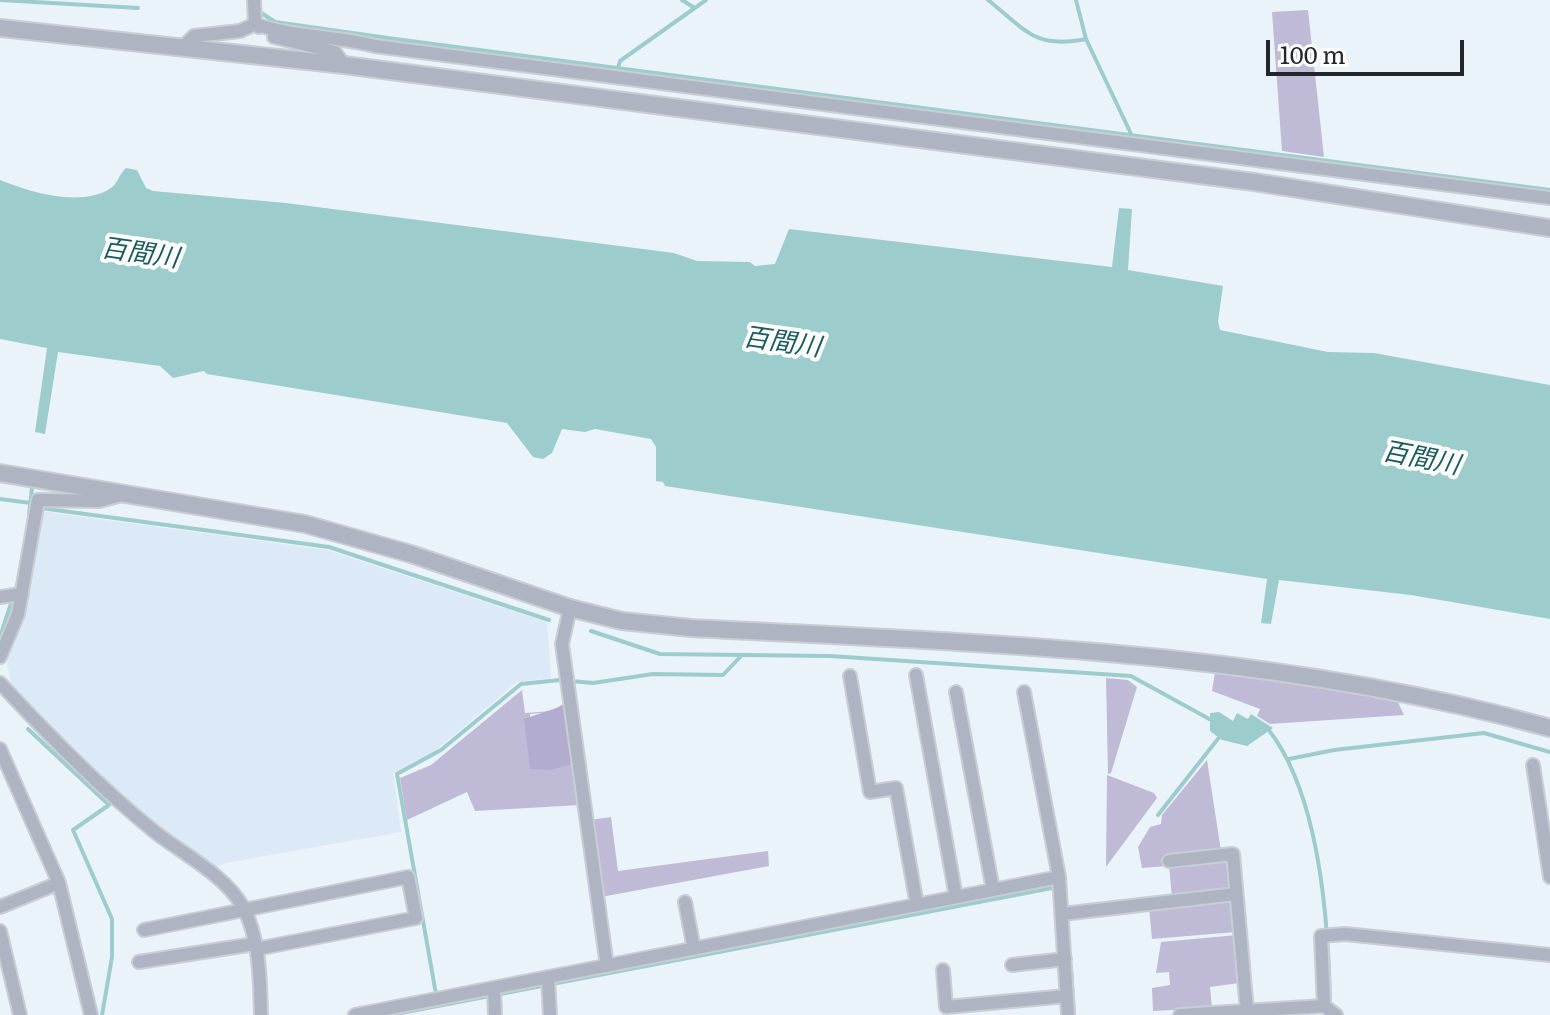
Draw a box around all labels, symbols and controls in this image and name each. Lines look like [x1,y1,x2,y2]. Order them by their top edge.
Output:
scale bar [1270,24,1468,74]
text: 100 m [1280,36,1346,71]
water label: 百間川 [99,233,181,275]
water label: 百間川 [741,322,823,364]
water label: 百間川 [1380,436,1462,482]

